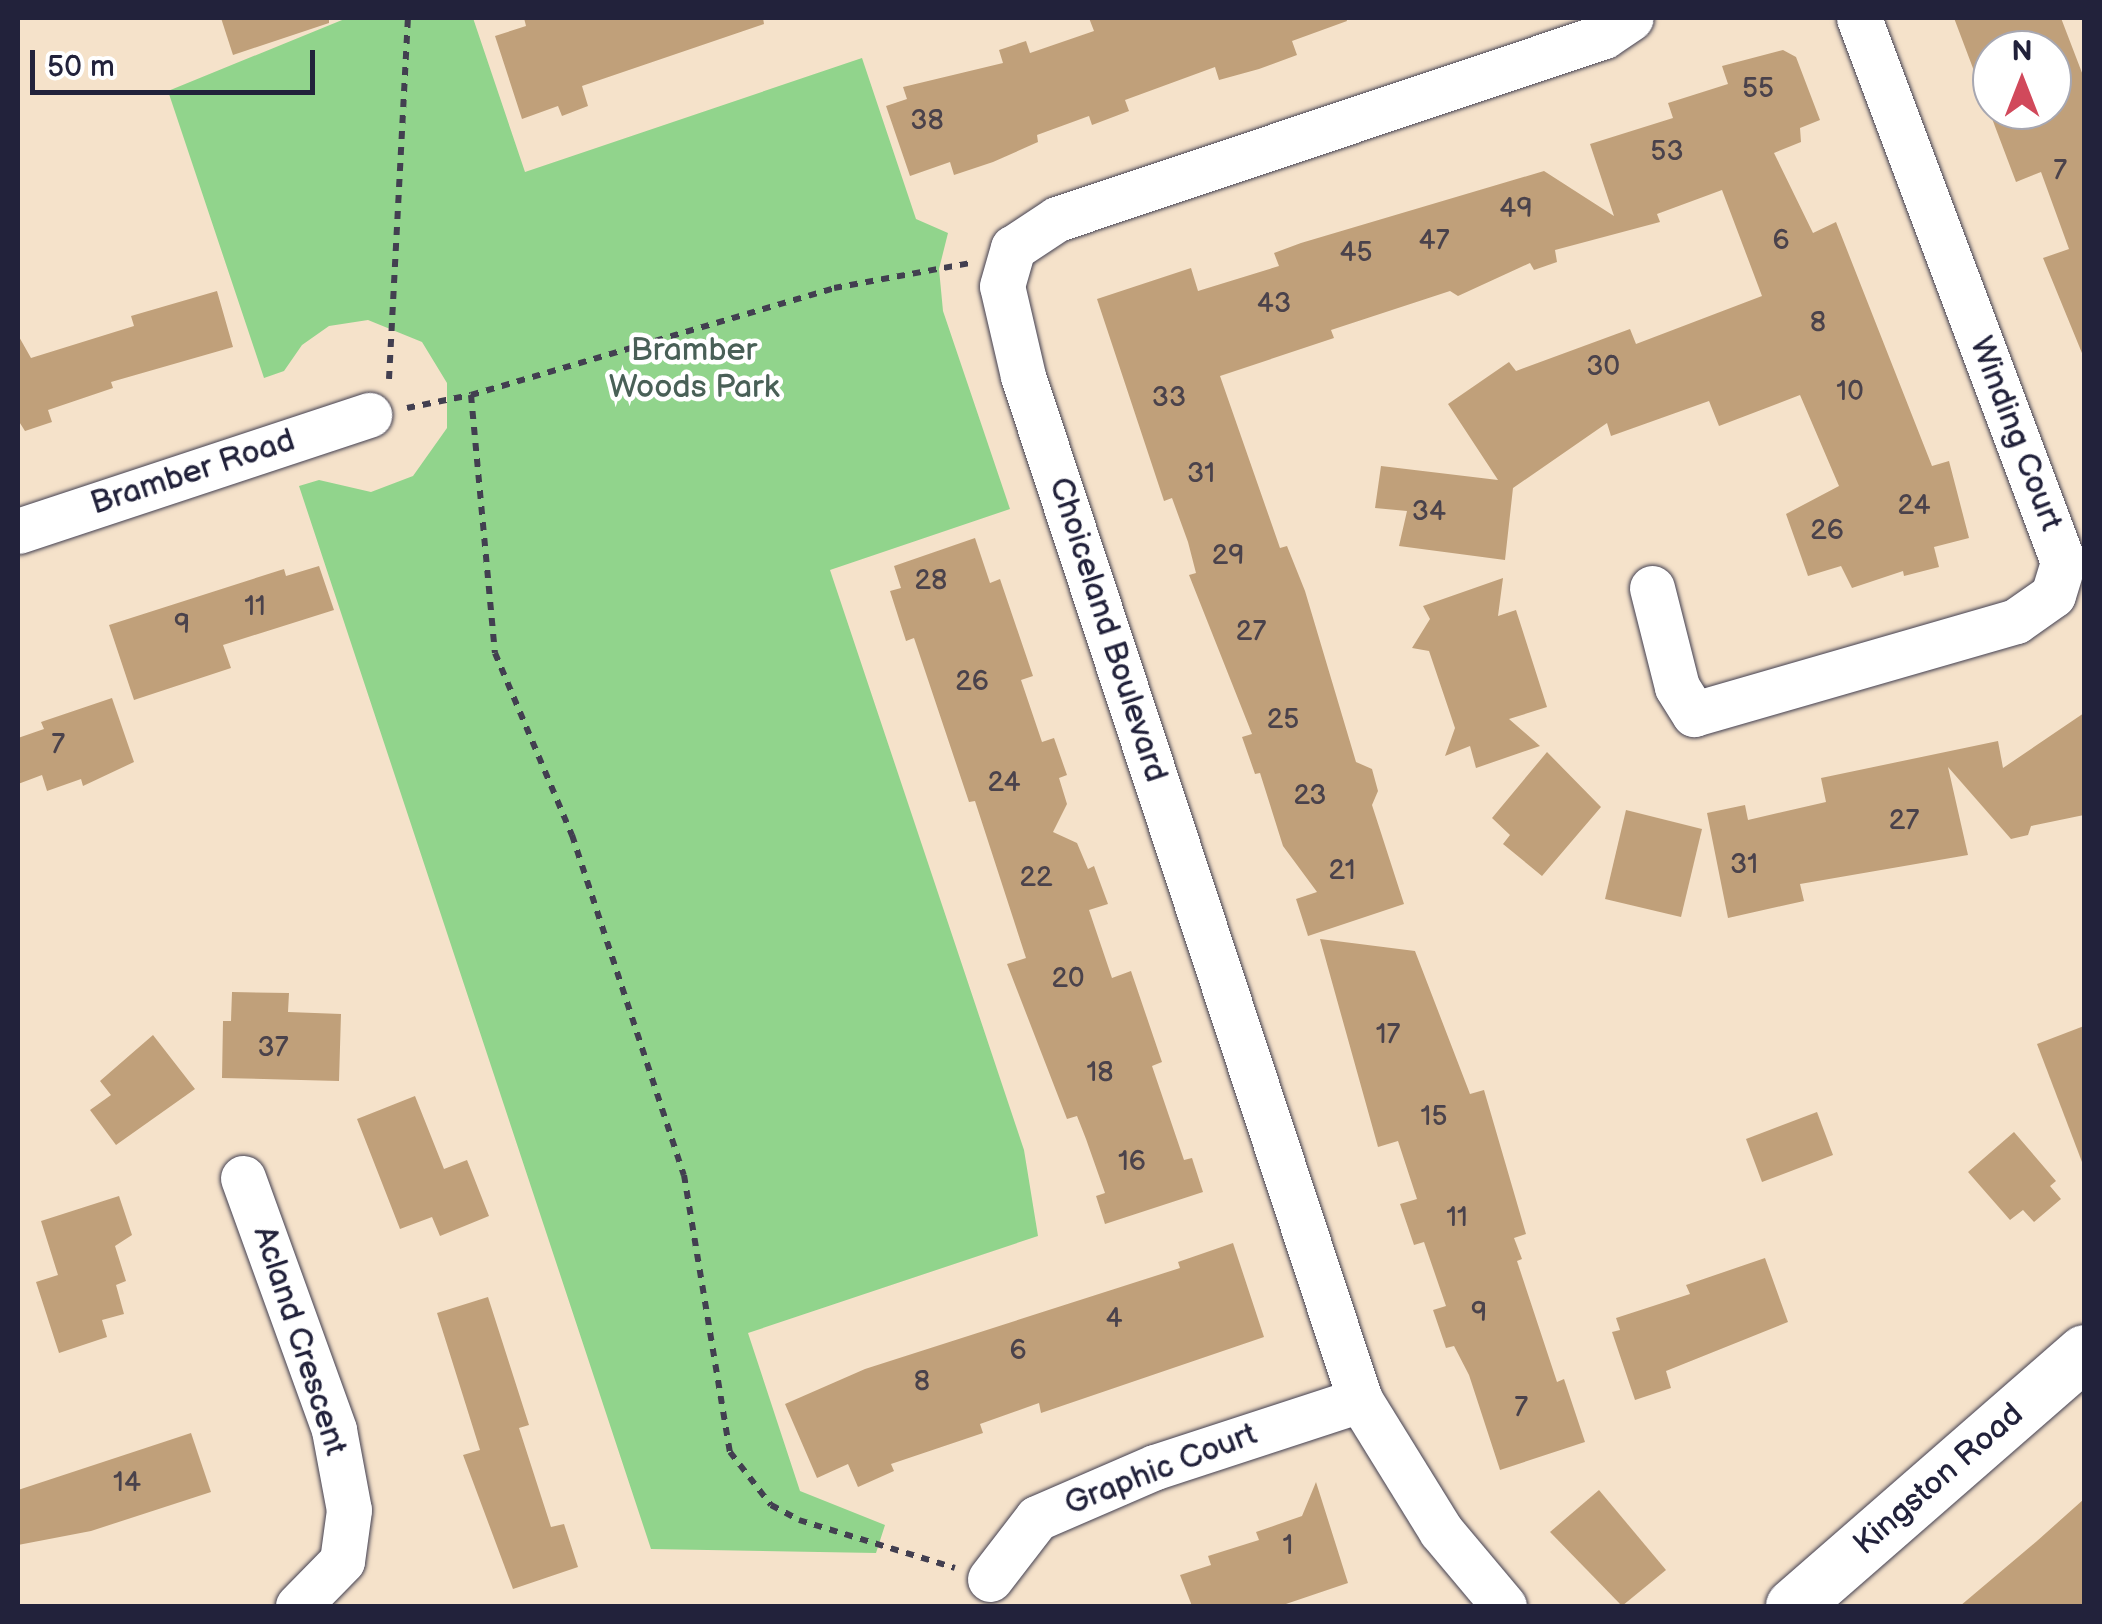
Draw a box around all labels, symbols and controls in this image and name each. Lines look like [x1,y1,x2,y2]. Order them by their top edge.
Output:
scale bar [35,30,320,92]
north arrow [1972,30,2072,130]
text: N [2011,35,2033,68]
text: 50 m [47,49,115,85]
house number: 55 [1742,72,1774,106]
house number: 38 [910,104,944,138]
house number: 53 [1650,135,1684,169]
house number: 7 [2053,154,2067,188]
house number: 49 [1499,192,1533,226]
house number: 47 [1419,224,1449,258]
house number: 6 [1772,224,1790,258]
house number: 45 [1339,236,1373,270]
house number: 43 [1257,287,1291,321]
house number: 8 [1810,306,1826,340]
street label: Winding Court [1960,332,2070,536]
park label: Bramber Woods Park [609,333,779,408]
house number: 30 [1586,350,1620,384]
house number: 10 [1836,375,1864,409]
house number: 33 [1152,381,1186,415]
street label: Bramber Road [86,422,300,524]
house number: 31 [1187,457,1215,491]
street label: Choiceland Boulevard [1040,473,1174,787]
house number: 24 [1897,489,1931,523]
house number: 34 [1412,495,1446,529]
house number: 26 [1810,514,1844,548]
house number: 29 [1212,539,1244,573]
house number: 28 [915,564,947,598]
house number: 11 [244,590,266,624]
house number: 9 [174,608,190,642]
house number: 27 [1236,615,1266,649]
house number: 26 [955,665,989,699]
house number: 25 [1267,703,1299,737]
house number: 7 [51,728,65,762]
house number: 24 [987,766,1021,800]
house number: 23 [1293,779,1327,813]
house number: 27 [1889,804,1919,838]
house number: 31 [1730,848,1758,882]
house number: 21 [1329,854,1355,888]
house number: 22 [1019,861,1053,895]
house number: 20 [1052,962,1084,996]
house number: 17 [1376,1018,1400,1052]
house number: 37 [258,1031,288,1065]
house number: 18 [1086,1056,1114,1090]
house number: 15 [1421,1100,1447,1134]
house number: 16 [1118,1145,1146,1179]
house number: 11 [1446,1201,1468,1235]
street label: Acland Crescent [244,1222,354,1460]
house number: 9 [1471,1296,1487,1330]
house number: 4 [1105,1302,1123,1336]
house number: 6 [1009,1334,1027,1368]
house number: 8 [914,1365,930,1399]
house number: 7 [1514,1391,1528,1425]
street label: Kingston Road [1847,1396,2031,1564]
street label: Graphic Court [1060,1416,1262,1524]
house number: 14 [113,1466,141,1500]
house number: 1 [1283,1529,1293,1563]

